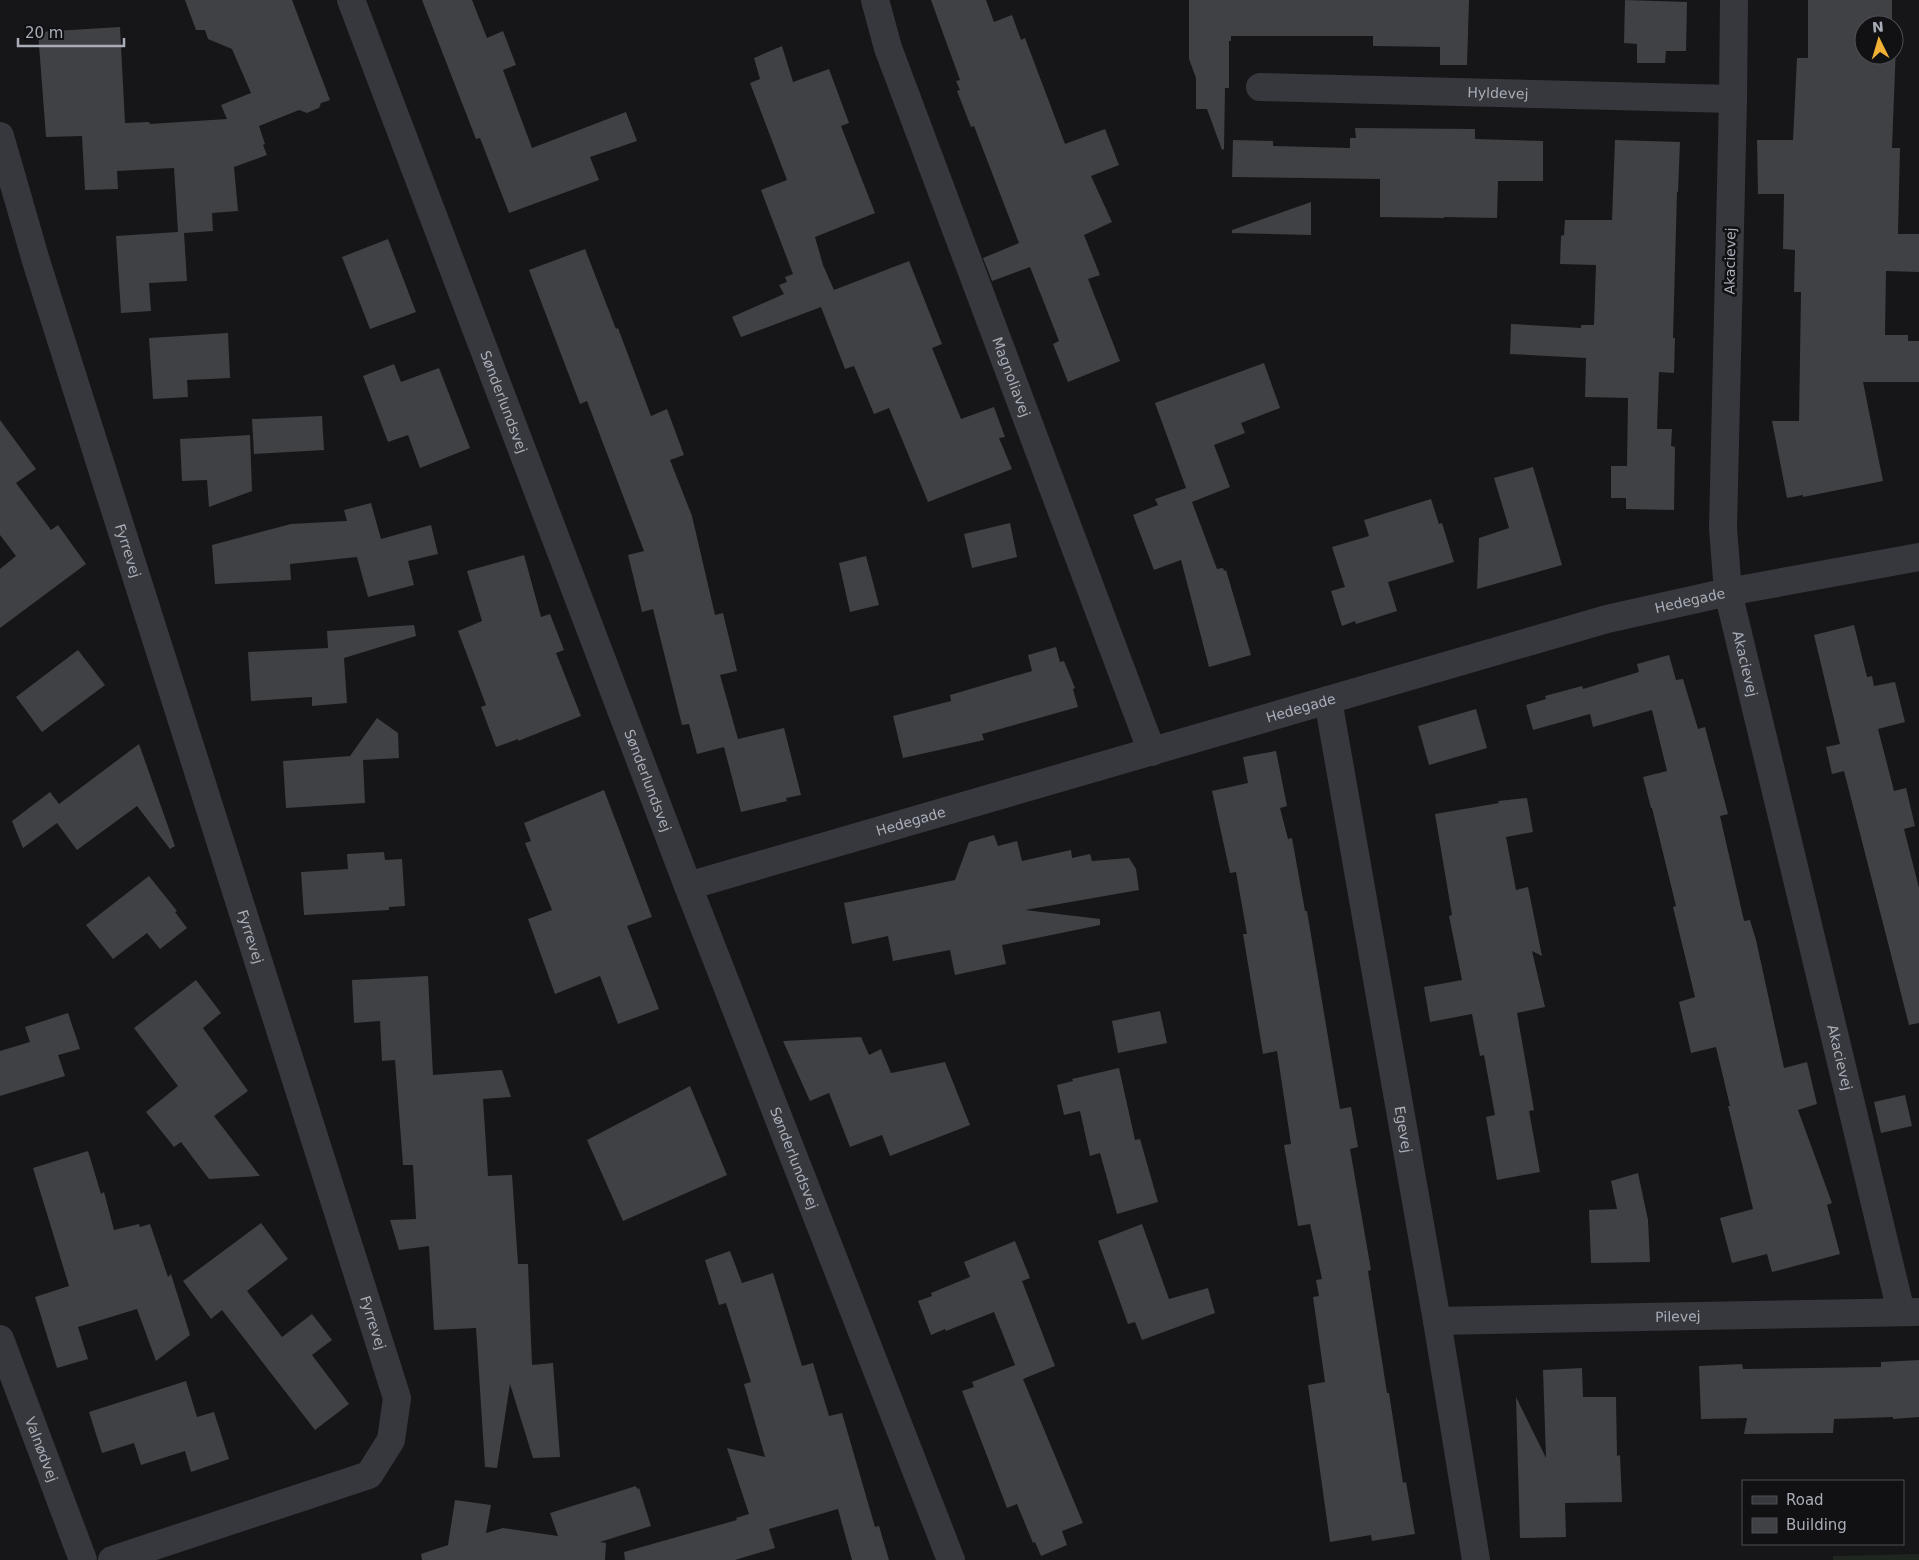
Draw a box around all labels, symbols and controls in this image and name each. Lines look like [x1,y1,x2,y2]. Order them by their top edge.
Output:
scale bar [18,15,124,47]
north arrow [1854,15,1904,65]
text: N [1871,19,1884,36]
text: 20 m [25,24,63,42]
street label: Hyldevej [1467,84,1529,102]
street label: Akacievej [1721,227,1739,295]
street label: Magnoliavej [989,335,1034,419]
street label: Sønderlundsvej [477,348,531,455]
street label: Fyrrevej [112,522,144,580]
street label: Hedegade [1653,585,1727,616]
street label: Akacievej [1730,629,1761,698]
street label: Hedegade [1264,690,1337,726]
street label: Sønderlundsvej [621,727,675,834]
street label: Hedegade [874,804,947,839]
street label: Fyrrevej [235,908,267,966]
street label: Akacievej [1824,1023,1855,1092]
street label: Sønderlundsvej [767,1105,821,1211]
street label: Egevej [1391,1105,1415,1154]
street label: Fyrrevej [357,1294,389,1352]
street label: Pilevej [1655,1308,1701,1325]
street label: Valnødvej [22,1415,61,1484]
legend [1742,1480,1904,1545]
text: Road [1786,1491,1824,1509]
text: Building [1786,1516,1847,1534]

